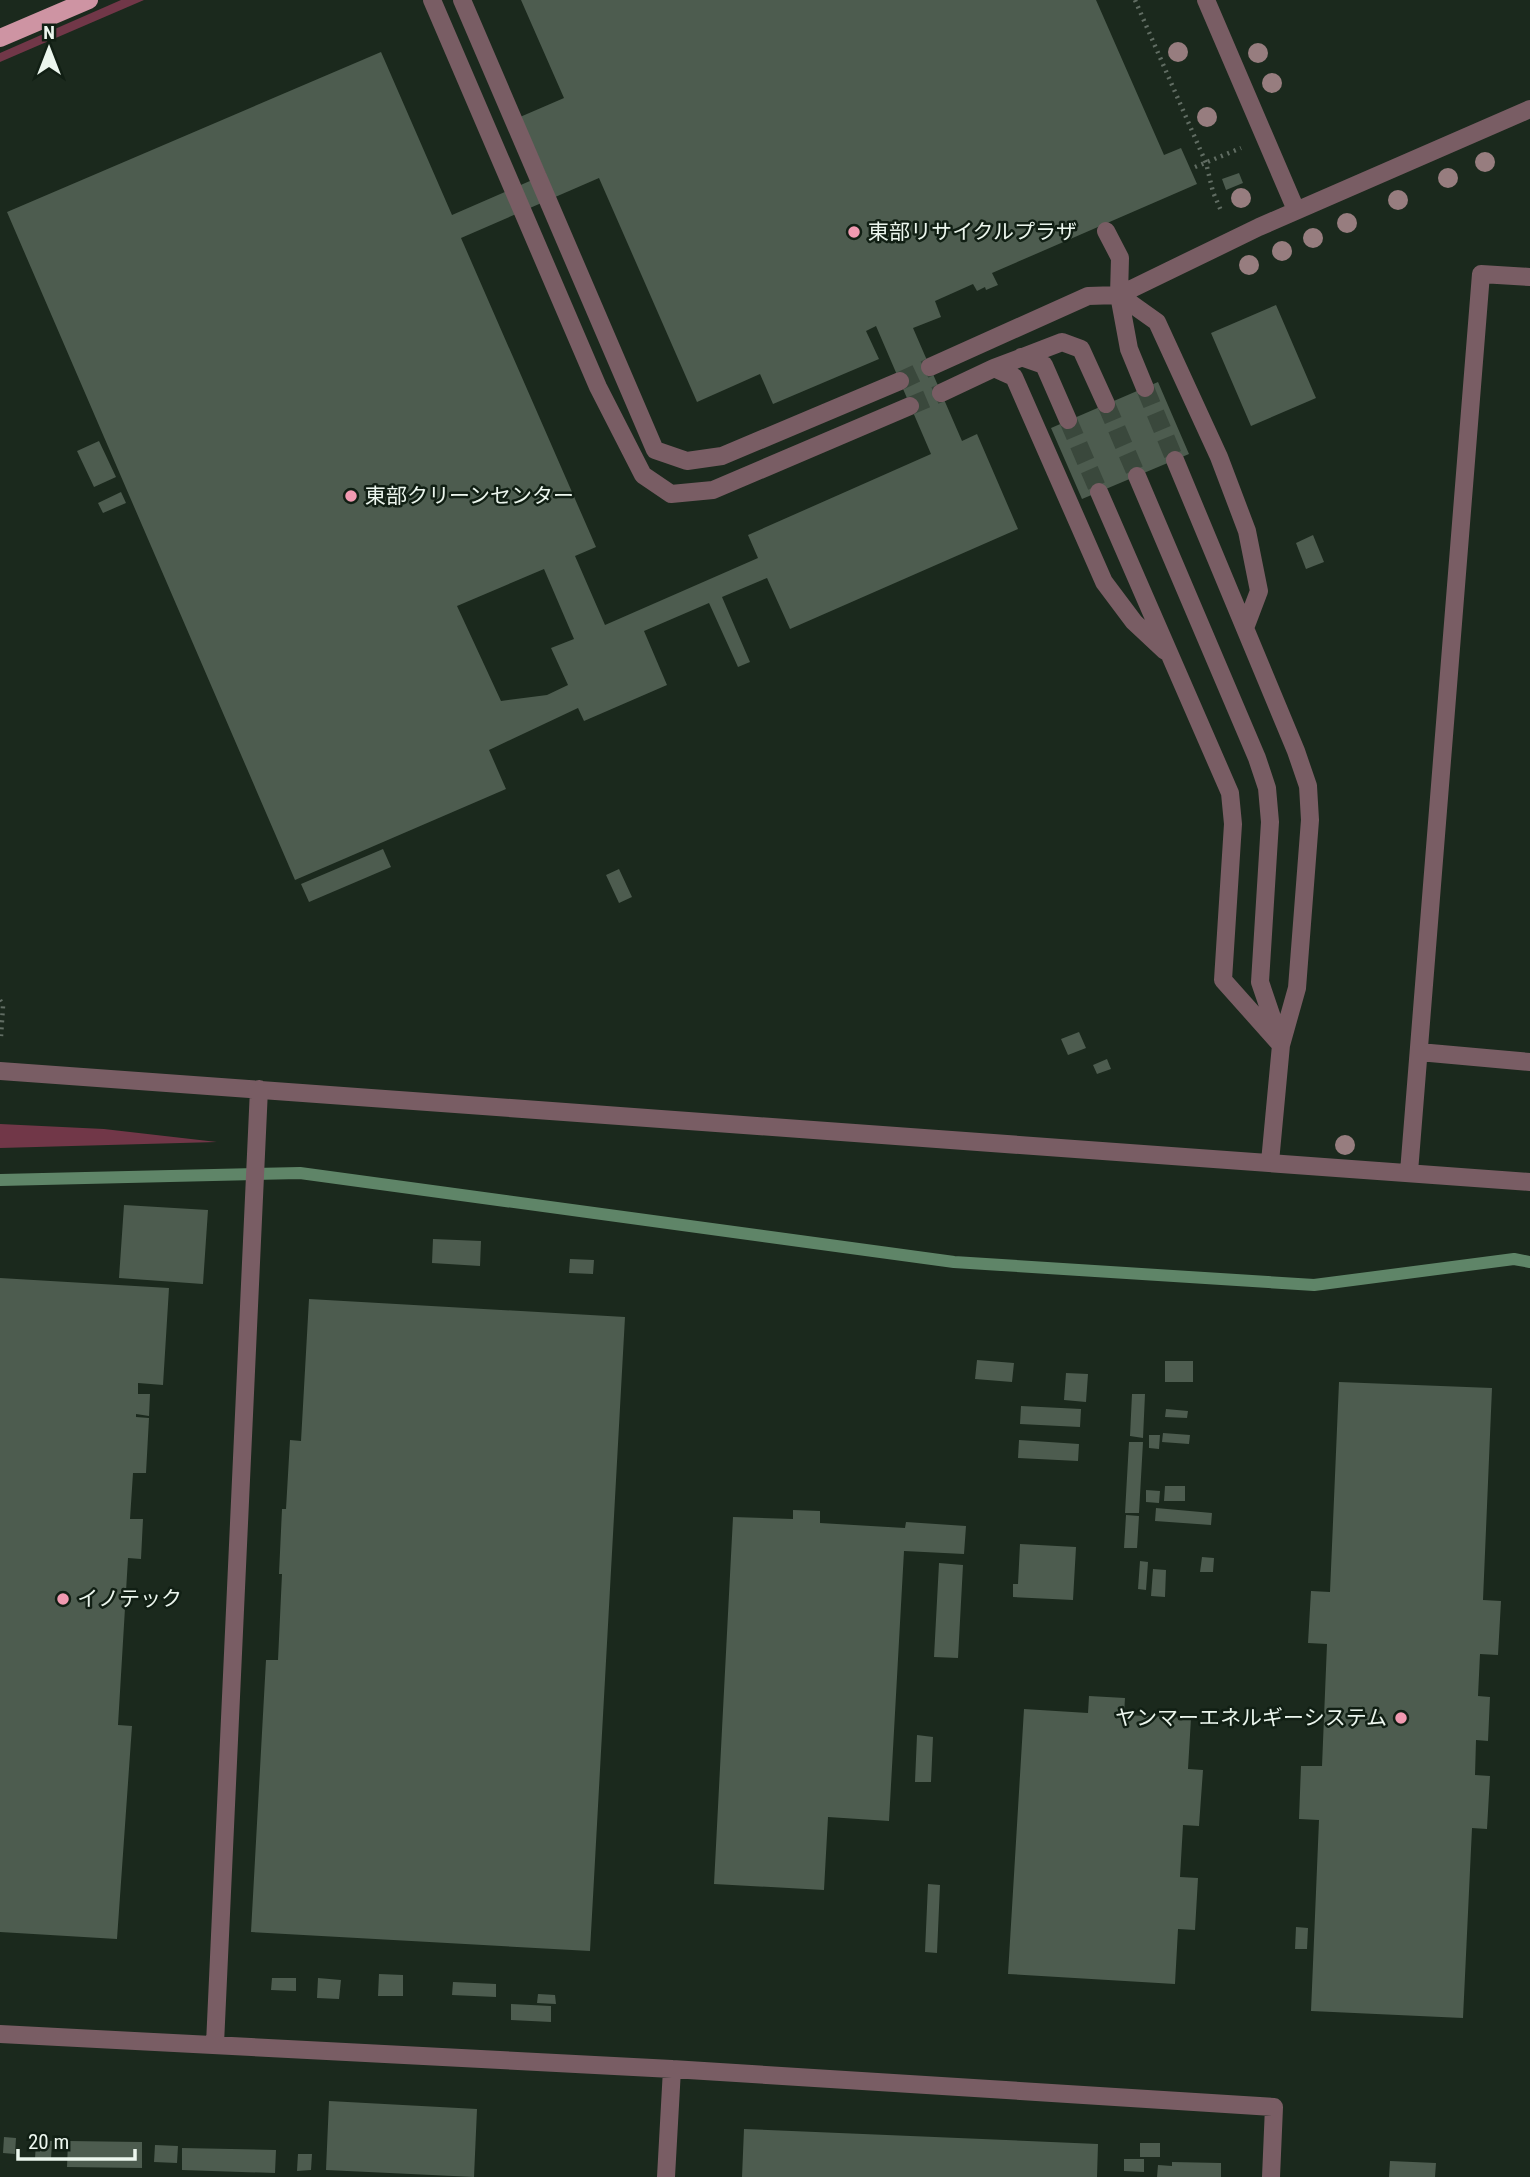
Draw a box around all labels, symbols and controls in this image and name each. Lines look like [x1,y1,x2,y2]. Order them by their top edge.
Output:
north arrow [14,14,84,84]
text: N [43,21,55,44]
place label: 東部リサイクルプラザ [868,220,1077,244]
marker: 東部リサイクルプラザ [846,224,862,240]
place label: 東部クリーンセンター [365,484,574,508]
marker: 東部クリーンセンター [343,488,359,504]
place label: イノテック [77,1587,182,1611]
marker: イノテック [55,1591,71,1607]
place label: ヤンマーエネルギーシステム [1115,1706,1387,1730]
marker: ヤンマーエネルギーシステム [1393,1710,1409,1726]
scale bar [18,2118,135,2162]
text: 20 m [28,2130,69,2154]

